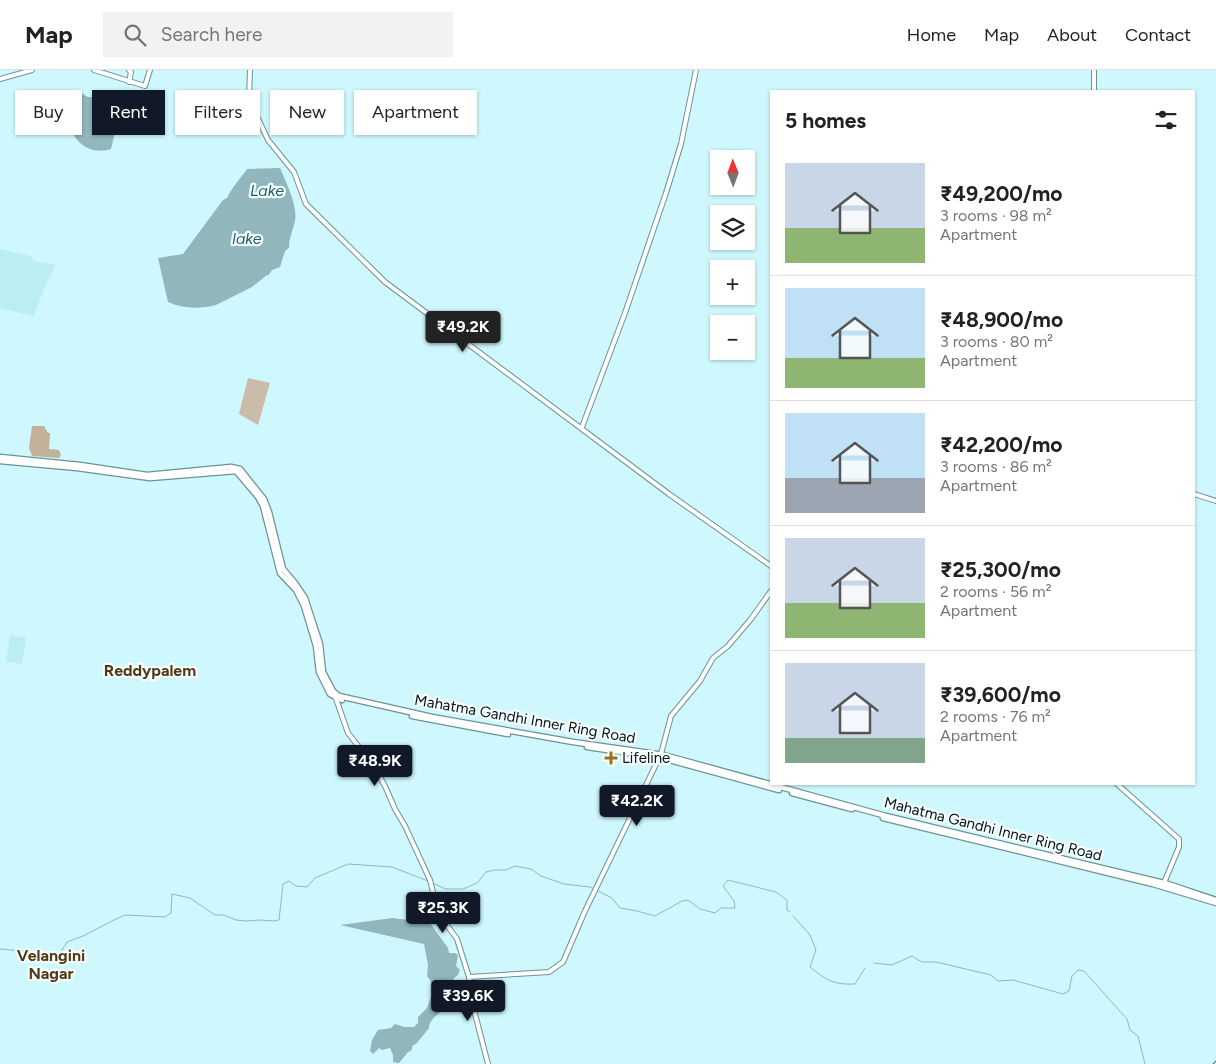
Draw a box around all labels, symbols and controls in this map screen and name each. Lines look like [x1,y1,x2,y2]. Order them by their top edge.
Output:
search box [103,12,453,57]
text: Map [25,20,73,49]
icon: search [121,21,149,49]
text: Search here [161,23,262,46]
text: Home [907,24,956,46]
text: Map [984,24,1019,46]
text: About [1047,24,1097,46]
text: Contact [1125,24,1191,46]
chip: Buy [15,90,82,135]
chip: Rent [92,90,165,135]
chip: Filters [175,90,260,135]
chip: New [270,90,344,135]
chip: Apartment [354,90,477,135]
icon: filters [1152,106,1180,134]
text: 5 homes [785,108,866,133]
north arrow [710,150,755,195]
map controls [710,150,755,360]
water label: Lake [250,181,284,200]
text: ₹49,200/mo [940,181,1062,206]
icon: home [825,183,885,243]
button: layers [710,205,755,250]
text: 3 rooms · 98 m² [940,206,1052,225]
text: Apartment [940,225,1017,244]
water label: lake [232,229,262,248]
button: + [710,260,755,305]
text: ₹48,900/mo [940,307,1063,332]
icon: home [825,308,885,368]
pin: ₹49.2K [422,310,504,353]
button: − [710,315,755,360]
text: ₹49.2K [437,317,489,336]
text: 3 rooms · 80 m² [940,332,1053,351]
text: Apartment [940,351,1017,370]
text: ₹42,200/mo [940,432,1062,457]
icon: home [825,433,885,493]
text: 3 rooms · 86 m² [940,457,1052,476]
text: Apartment [940,476,1017,495]
text: ₹25,300/mo [940,557,1061,582]
icon: home [825,558,885,618]
text: 2 rooms · 56 m² [940,582,1052,601]
text: Apartment [940,601,1017,620]
district label: Reddypalem [104,661,196,680]
text: ₹39,600/mo [940,682,1061,707]
icon: home [825,683,885,743]
street label: Mahatma Gandhi Inner Ring Road [413,691,637,747]
text: 2 rooms · 76 m² [940,707,1051,726]
text: Apartment [940,726,1017,745]
pin: ₹48.9K [334,744,416,787]
place label: Lifeline [622,749,670,767]
text: ₹48.9K [348,751,402,770]
marker: Lifeline [604,751,618,765]
pin: ₹42.2K [596,784,678,827]
text: ₹42.2K [611,791,663,810]
street label: Mahatma Gandhi Inner Ring Road [882,793,1104,865]
pin: ₹25.3K [402,892,484,934]
text: ₹25.3K [417,898,469,917]
district label: Velangini Nagar [17,946,85,983]
pin: ₹39.6K [427,980,509,1022]
text: ₹39.6K [442,986,494,1005]

